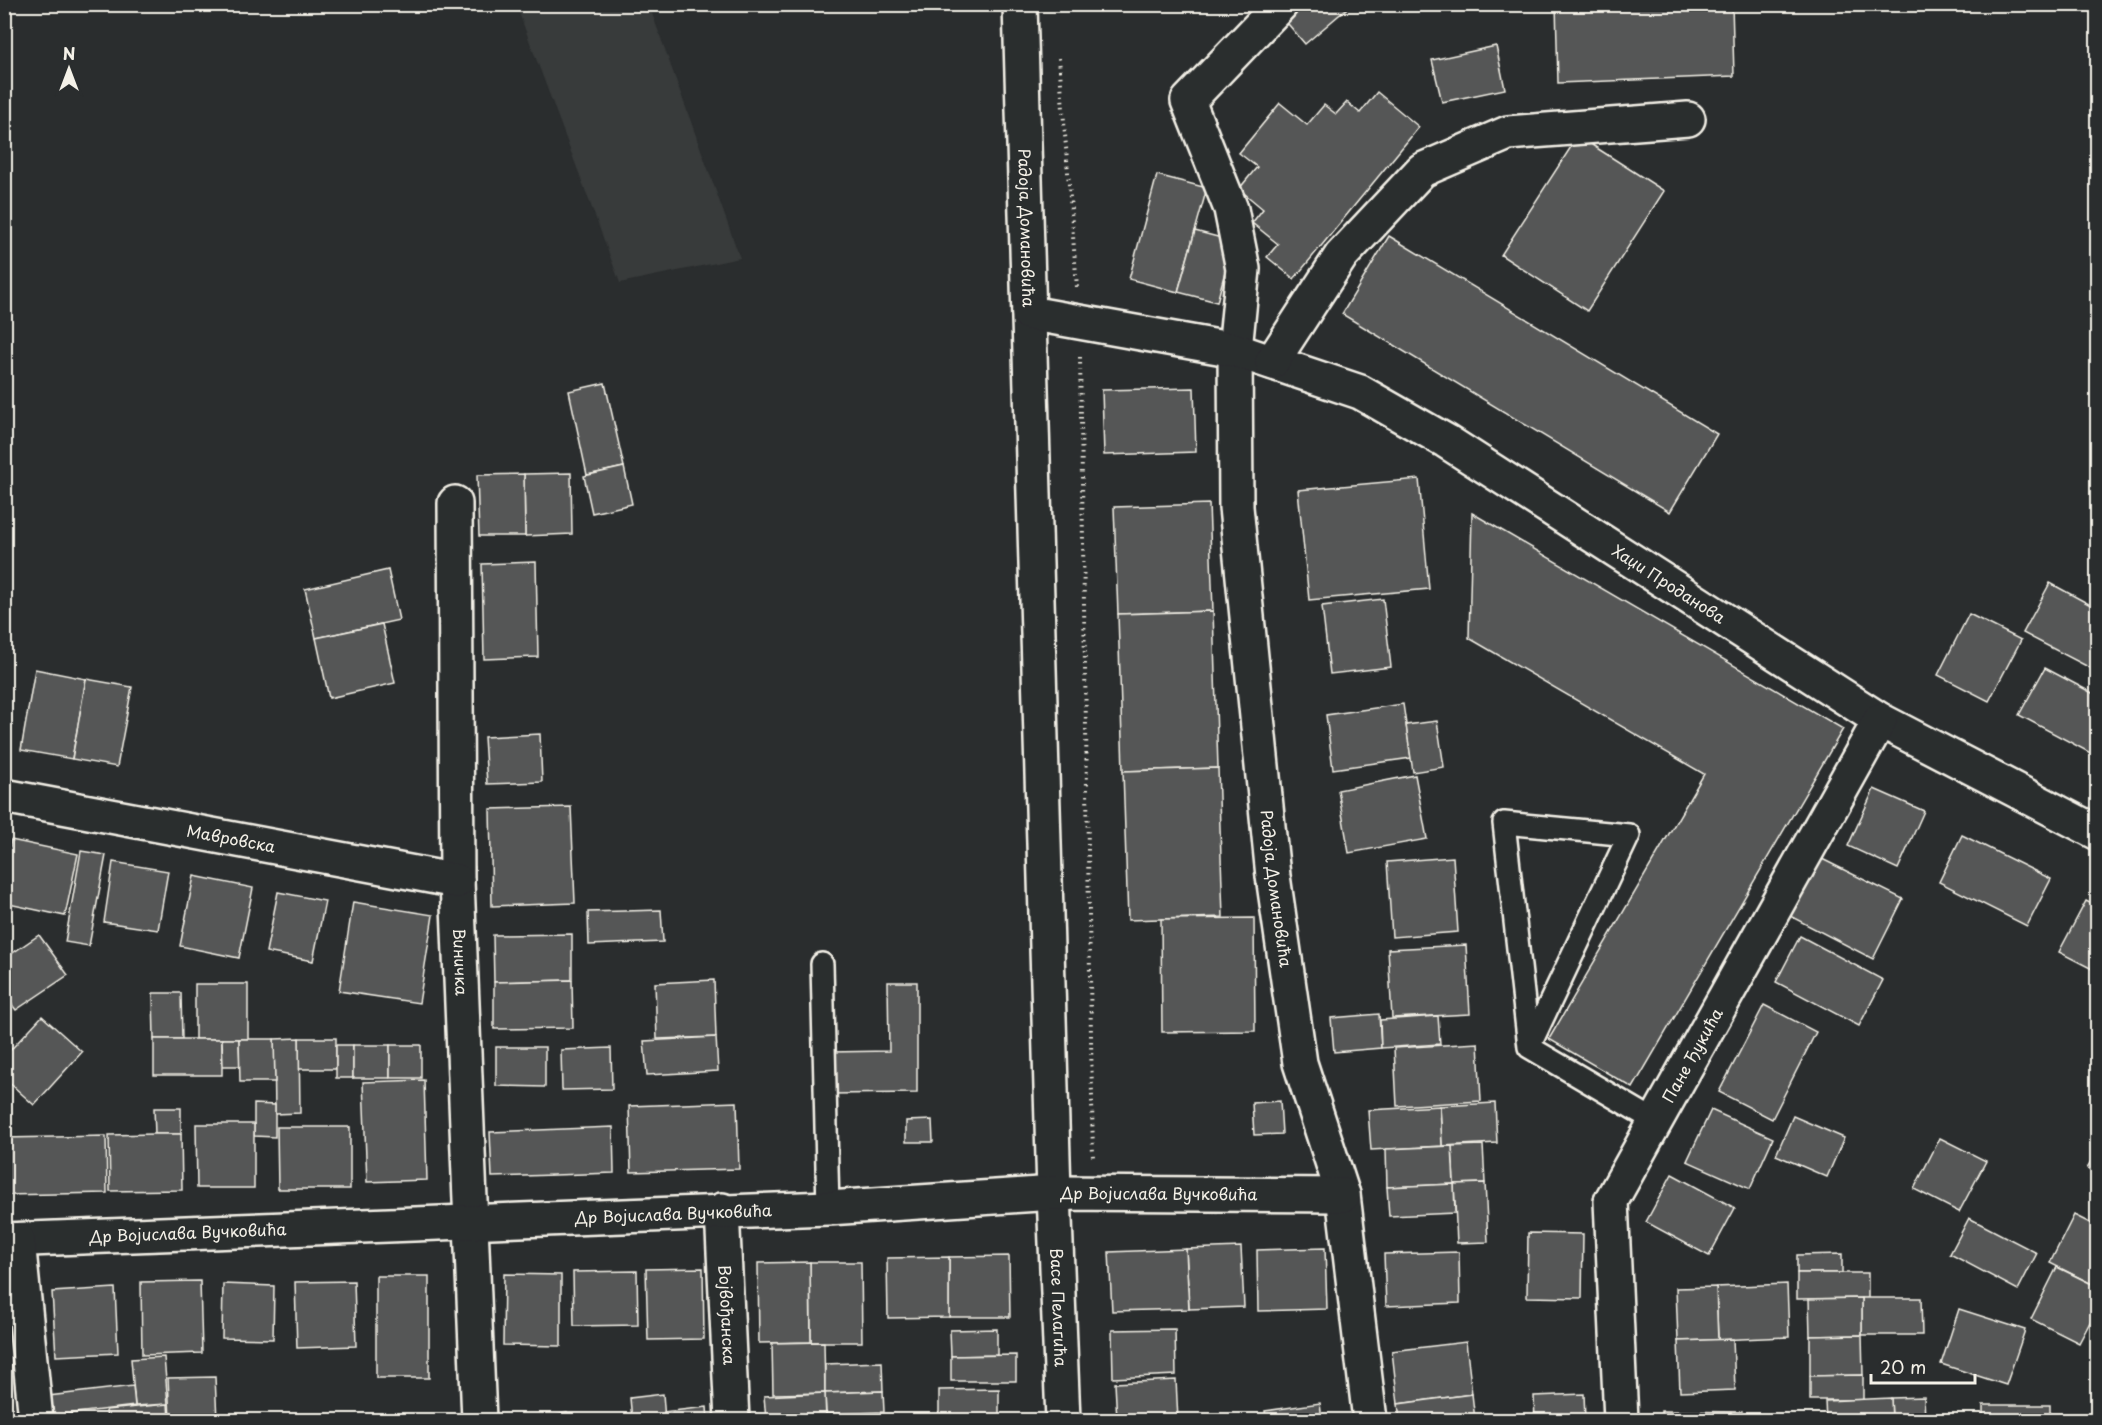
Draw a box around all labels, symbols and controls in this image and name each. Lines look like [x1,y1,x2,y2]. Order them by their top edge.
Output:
north arrow [39,39,99,99]
text: N [63,41,75,65]
street label: Радоја Домановића [1013,148,1042,307]
street label: Хаџи Проданова [1608,538,1731,629]
street label: Радоја Домановића [1255,809,1299,969]
street label: Мавровска [185,818,278,858]
street label: Виничка [448,928,475,996]
street label: Пане Ђукића [1655,1003,1728,1107]
street label: Др Војислава Вучковића [1059,1180,1257,1205]
street label: Др Војислава Вучковића [574,1197,772,1229]
street label: Др Војислава Вучковића [88,1216,287,1248]
street label: Васе Пелагића [1045,1248,1074,1367]
street label: Војвођанска [714,1264,742,1366]
scale bar [1871,1347,1974,1385]
text: 20 m [1880,1353,1926,1380]

